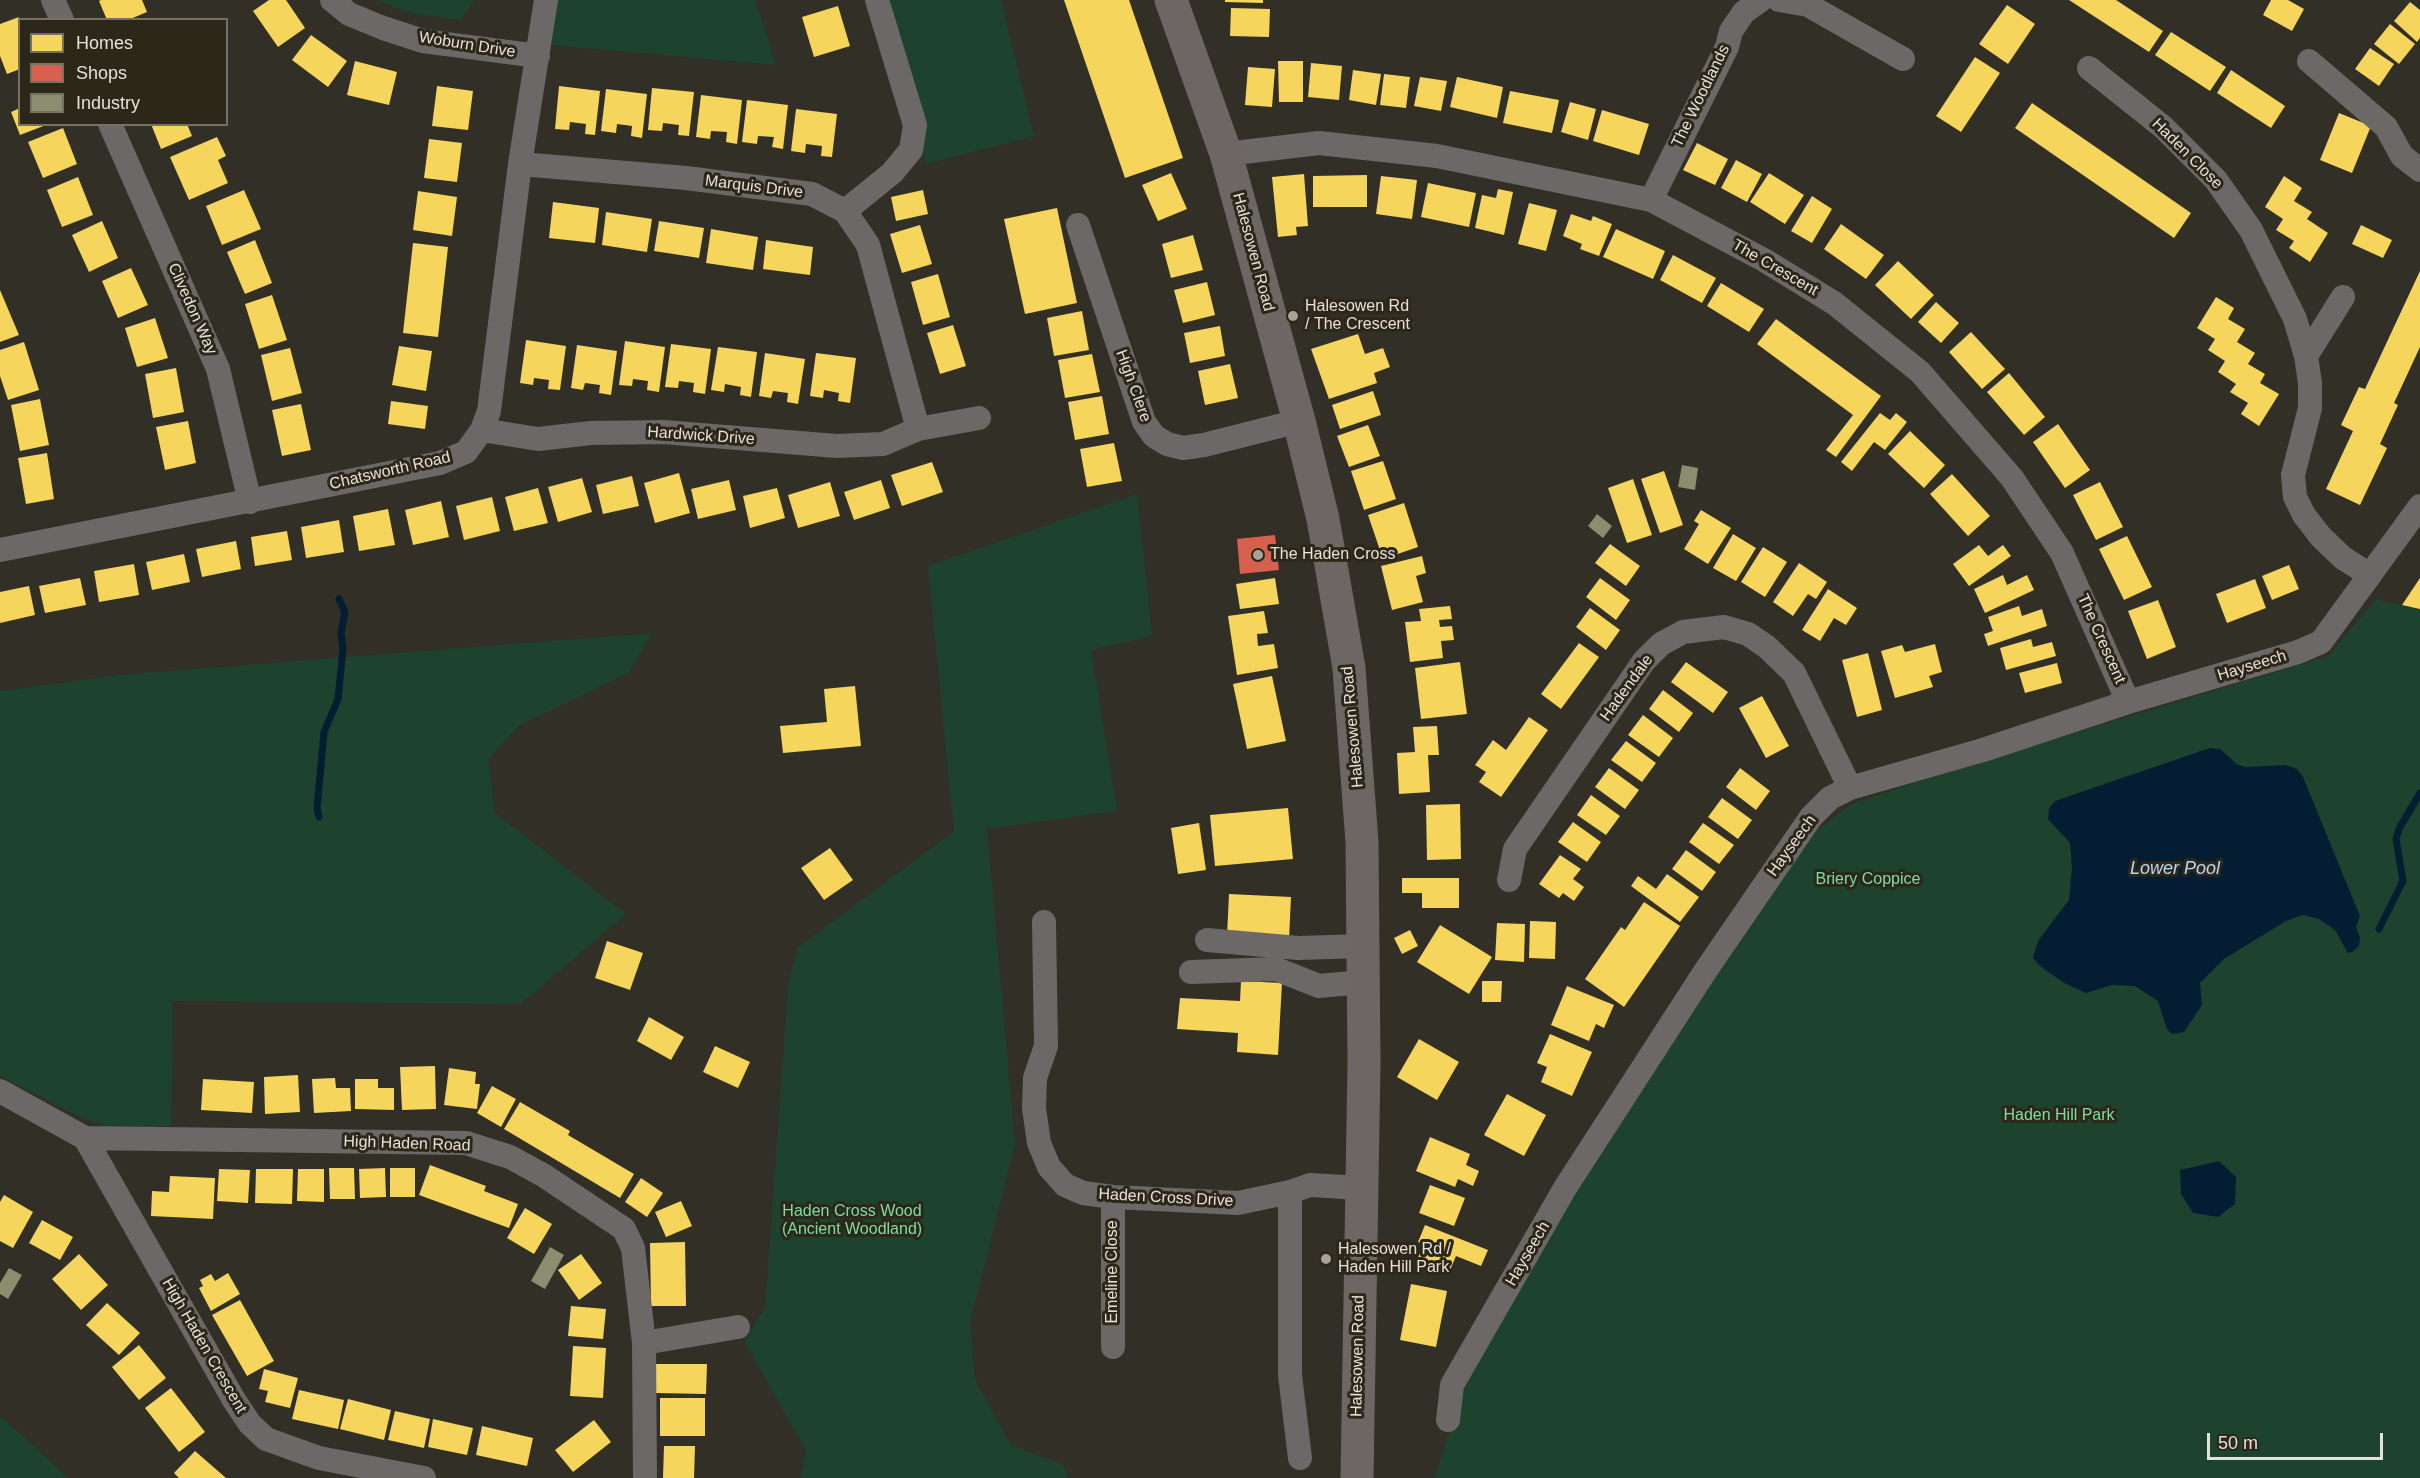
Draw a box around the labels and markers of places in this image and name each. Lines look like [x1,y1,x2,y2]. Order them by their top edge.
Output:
place label: Halesowen Rd / The Crescent [1305,297,1410,335]
marker: Halesowen Rd / The Crescent [1286,309,1300,323]
place label: The Haden Cross [1270,545,1395,565]
marker: The Haden Cross [1251,548,1265,562]
place label: Halesowen Rd / Haden Hill Park [1338,1240,1451,1278]
marker: Halesowen Rd / Haden Hill Park [1319,1252,1333,1266]

